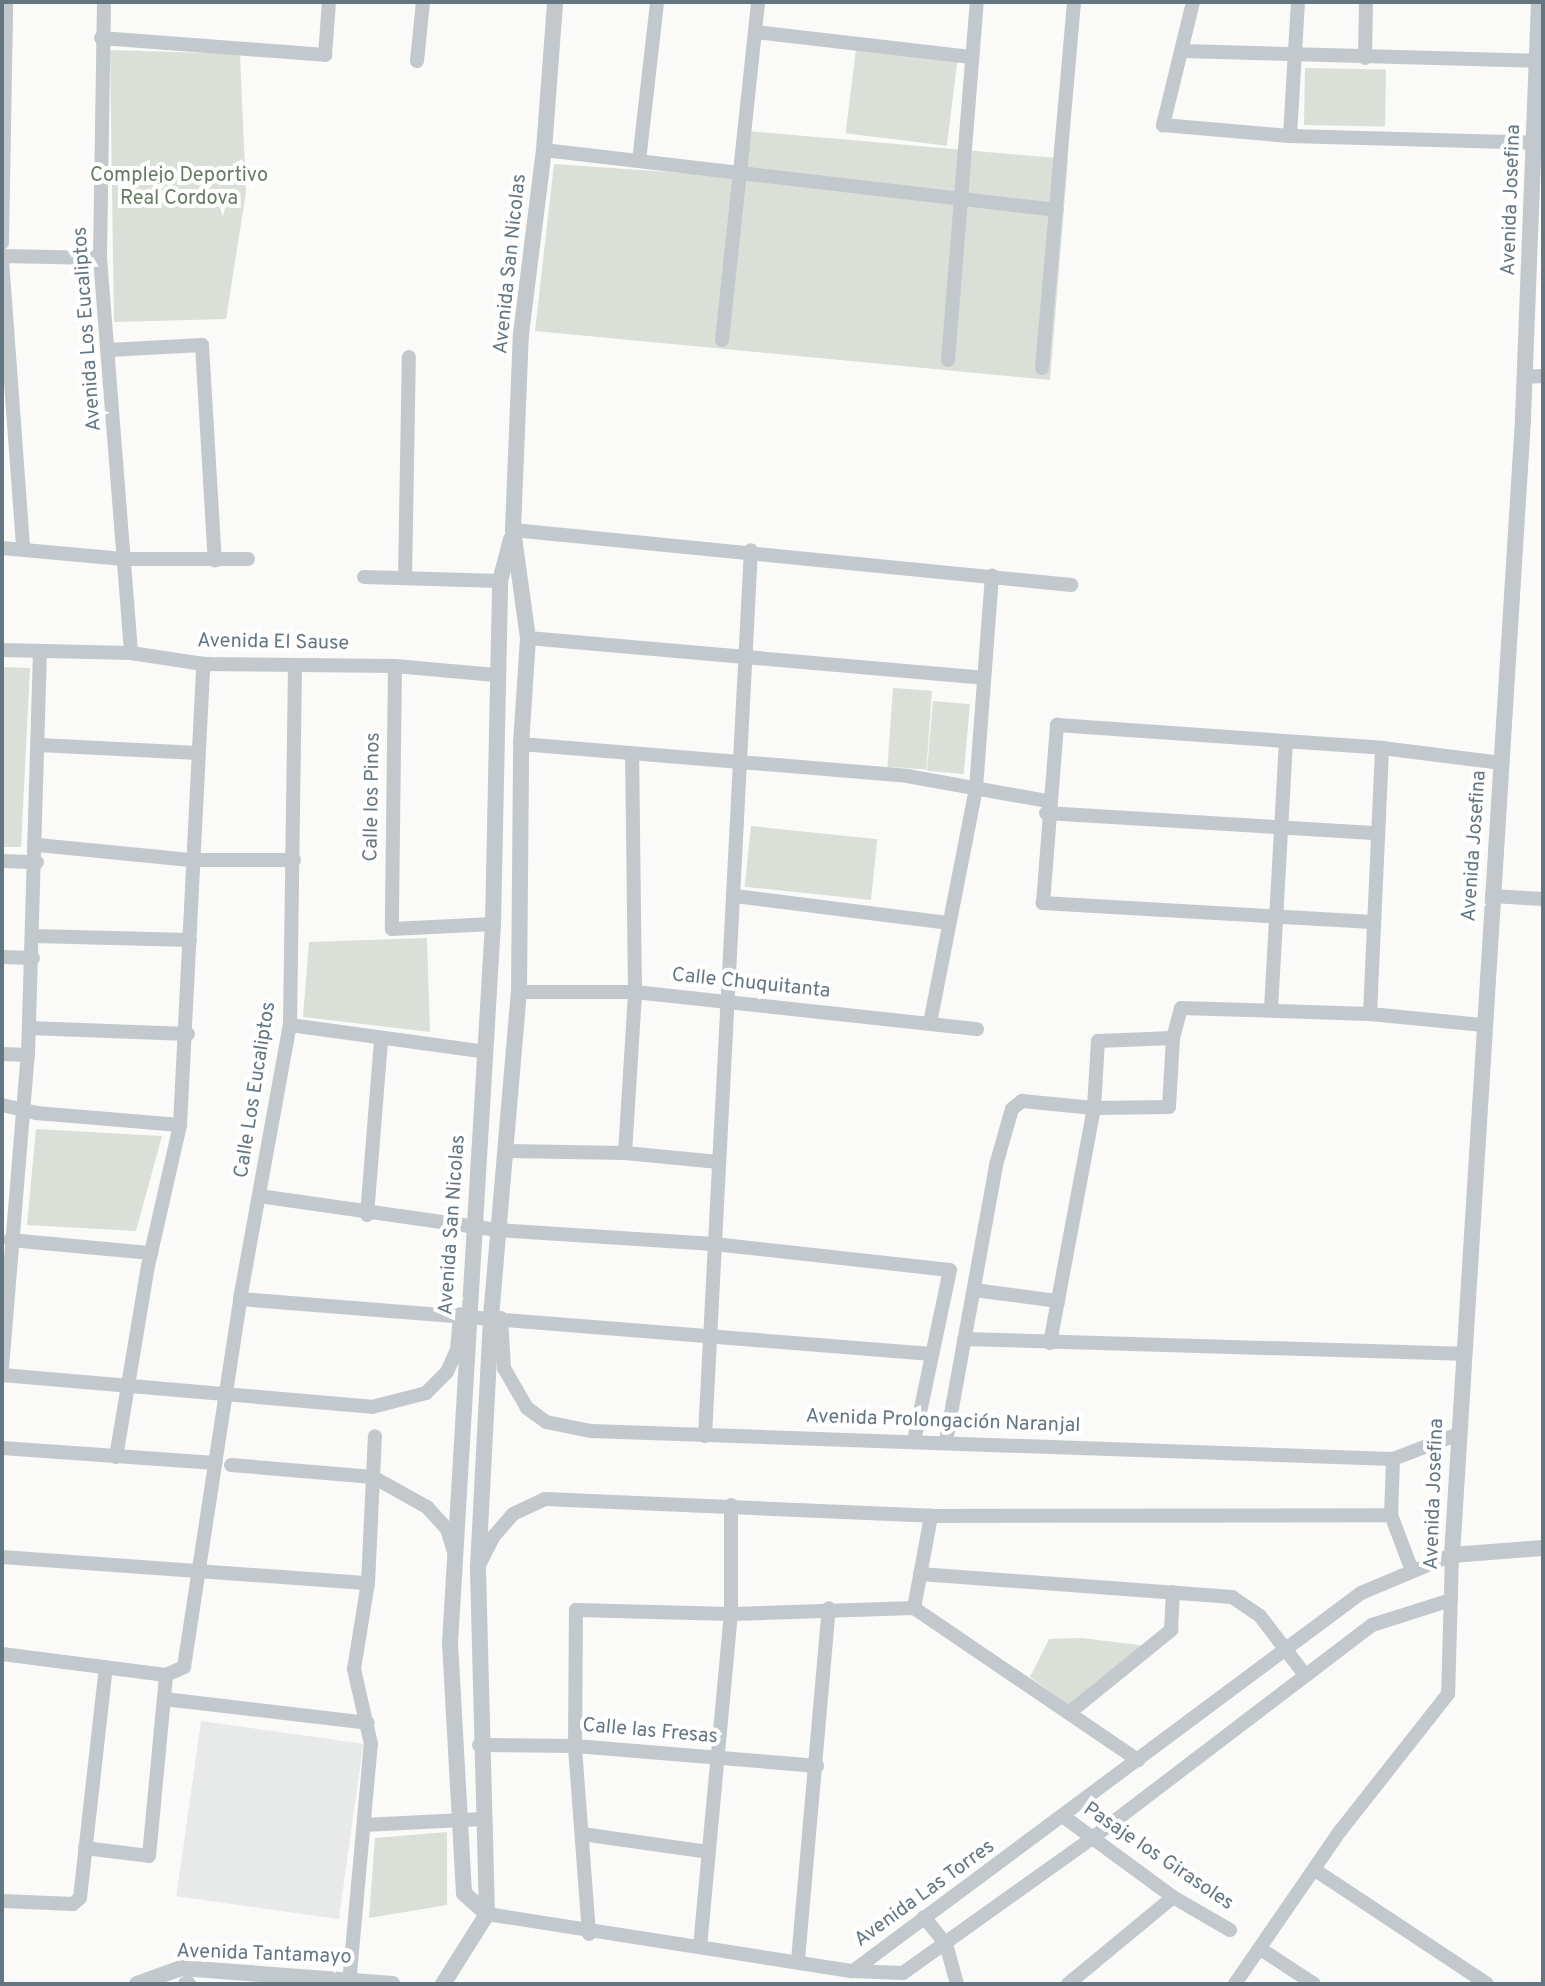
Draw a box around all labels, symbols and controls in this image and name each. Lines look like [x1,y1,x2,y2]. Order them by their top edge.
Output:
street label: Avenida Josefina [1497,124,1527,276]
park label: Complejo Deportivo Real Cordova [90,164,268,211]
street label: Avenida San Nicolas [490,173,532,355]
street label: Avenida Los Eucaliptos [69,226,107,432]
street label: Avenida El Sause [197,630,349,656]
street label: Calle los Pinos [360,732,386,862]
street label: Avenida Josefina [1458,770,1492,922]
street label: Calle Chuquitanta [671,964,831,1004]
street label: Calle Los Eucaliptos [230,1000,282,1180]
street label: Avenida San Nicolas [435,1134,471,1316]
street label: Avenida Prolongación Naranjal [805,1405,1081,1439]
street label: Avenida Josefina [1420,1418,1450,1570]
street label: Calle las Fresas [581,1714,719,1750]
street label: Pasaje los Girasoles [1078,1798,1238,1916]
street label: Avenida Las Torres [850,1835,1000,1953]
street label: Avenida Tantamayo [176,1940,352,1970]

